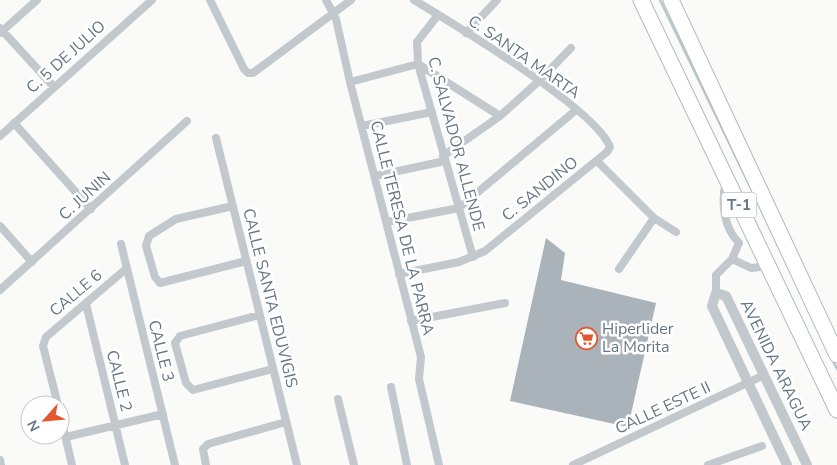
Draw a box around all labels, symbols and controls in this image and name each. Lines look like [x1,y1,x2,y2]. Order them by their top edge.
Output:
street label: C. SANTA MARTA [464,10,585,104]
street label: C. 5 DE JULIO [22,15,110,99]
street label: C. SALVADOR ALLENDE [422,54,490,234]
street label: CALLE TERESA DE LA PARRA [365,118,439,338]
street label: C. SANDINO [497,151,583,227]
street label: C. JUNIN [54,167,116,225]
road number: T-1 [722,192,756,218]
street label: CALLE SANTA EDUVIGIS [237,206,303,390]
street label: CALLE 6 [45,264,107,322]
street label: AVENIDA ARAGUA [735,296,817,434]
street label: CALLE 3 [143,318,179,384]
place label: Hiperlider La Morita [602,318,674,358]
supermarket icon: Hiperlider La Morita [574,326,598,350]
street label: CALLE 2 [101,348,137,414]
street label: CALLE ESTE II [612,376,714,440]
north arrow [20,395,70,445]
text: N [23,417,45,435]

